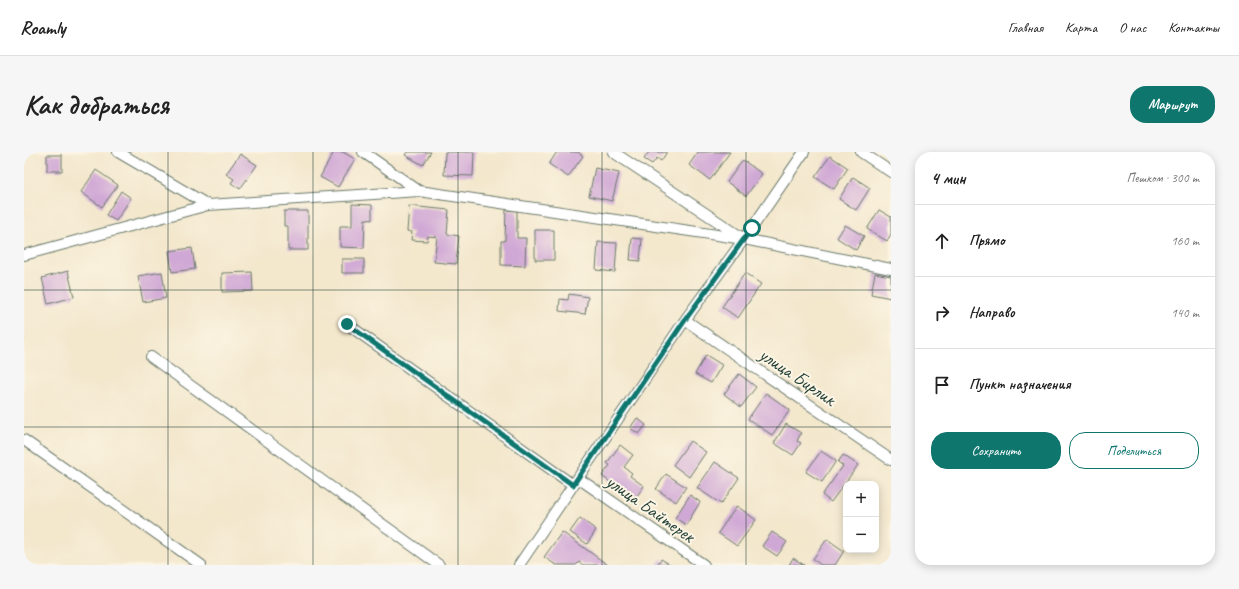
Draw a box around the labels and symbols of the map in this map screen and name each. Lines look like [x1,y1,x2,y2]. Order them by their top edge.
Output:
route start [743,219,761,237]
route end [338,315,356,333]
street label: улица Бирлик [754,342,842,412]
street label: улица Байтерек [600,469,700,549]

